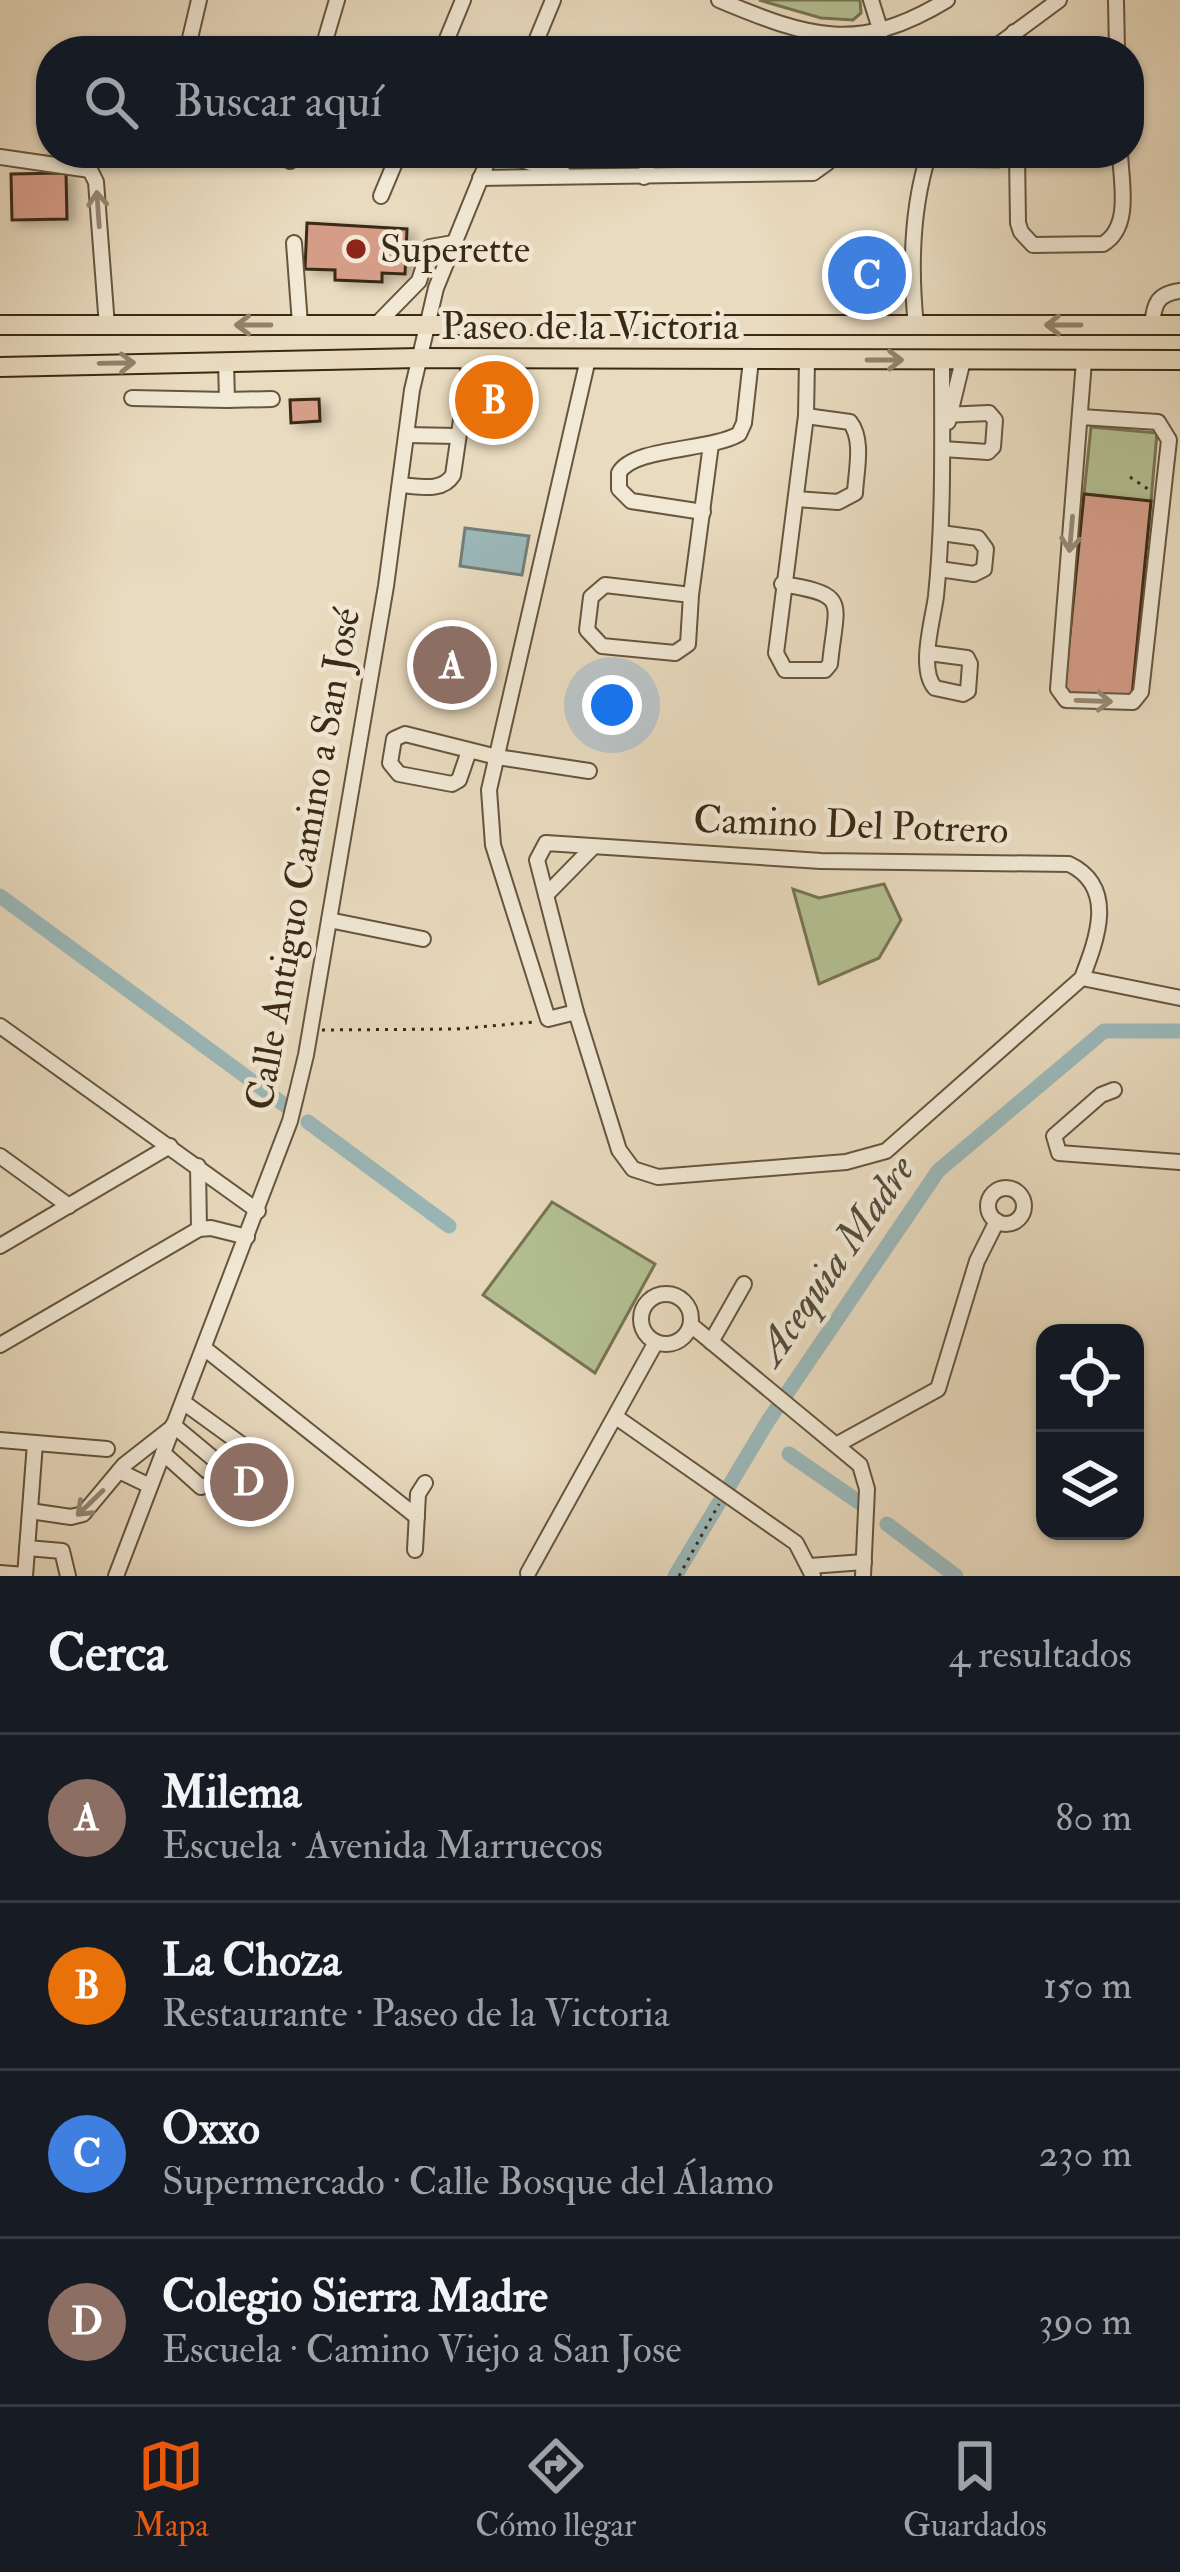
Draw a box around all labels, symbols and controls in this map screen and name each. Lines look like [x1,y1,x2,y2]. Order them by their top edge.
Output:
search box [36,36,1144,168]
icon: search [78,69,144,135]
text: Buscar aquí [174,74,382,130]
one-way arrow [87,190,110,229]
place label: Superette [380,225,530,274]
pin: C [828,230,906,320]
marker: Superette [343,236,369,262]
street label: Paseo de la Victoria [441,302,740,351]
one-way arrow [234,314,273,336]
one-way arrow [1044,314,1083,336]
one-way arrow [865,349,904,371]
one-way arrow [97,352,136,375]
pin: B [455,355,533,445]
one-way arrow [1059,513,1082,552]
street label: Calle Antiguo Camino a San José [235,604,371,1114]
pin: A [413,620,491,710]
your location [582,675,642,735]
one-way arrow [1074,690,1113,713]
street label: Camino Del Potrero [693,795,1009,855]
water label: Acequia Madre [743,1145,928,1378]
map controls [1036,1324,1144,1540]
button: locate [1036,1324,1144,1432]
button: layers [1036,1432,1144,1540]
pin: D [210,1437,288,1527]
one-way arrow [76,1488,105,1516]
text: Cerca [48,1622,167,1686]
text: 4 resultados [949,1630,1132,1679]
text: Milema [162,1765,301,1821]
text: A [75,1793,99,1842]
text: 80 m [1055,1793,1132,1842]
text: Escuela · Avenida Marruecos [162,1821,603,1870]
text: La Choza [162,1933,341,1989]
text: B [74,1961,100,2010]
text: 150 m [1043,1961,1132,2010]
text: Restaurante · Paseo de la Victoria [162,1989,670,2038]
text: Oxxo [162,2101,260,2157]
text: C [73,2129,101,2178]
text: 230 m [1039,2129,1132,2178]
text: Supermercado · Calle Bosque del Álamo [162,2157,774,2206]
text: Colegio Sierra Madre [162,2269,548,2325]
text: D [71,2297,103,2346]
text: 390 m [1039,2297,1132,2346]
text: Escuela · Camino Viejo a San Jose [162,2325,682,2374]
tab: Mapa [133,2433,209,2546]
tab: Cómo llegar [475,2433,636,2546]
tab: Guardados [903,2433,1047,2546]

